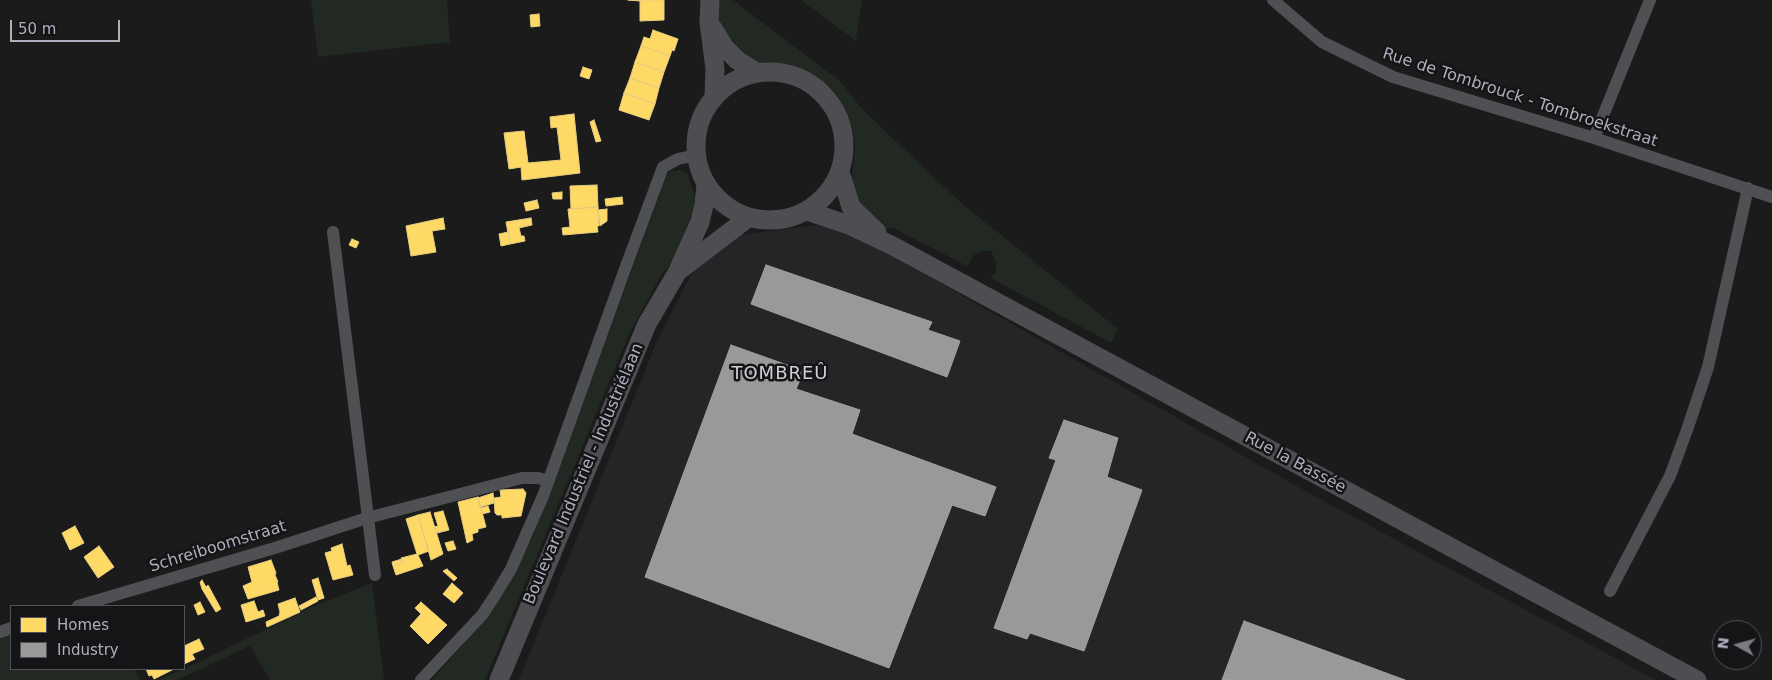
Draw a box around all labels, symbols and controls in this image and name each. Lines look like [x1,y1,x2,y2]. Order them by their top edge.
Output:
scale bar [12,10,122,42]
text: 50 m [18,20,56,38]
street label: Rue de Tombrouck - Tombroekstraat [1380,44,1660,152]
street label: Boulevard Industriel - Industriélaan [520,341,648,607]
district label: TOMBREÛ [731,363,829,385]
street label: Rue la Bassée [1241,428,1349,498]
street label: Schreiboomstraat [147,517,289,577]
legend [10,605,185,670]
text: Homes [57,616,109,634]
north arrow [1712,620,1762,670]
text: N [1714,637,1732,650]
text: Industry [57,641,119,659]

